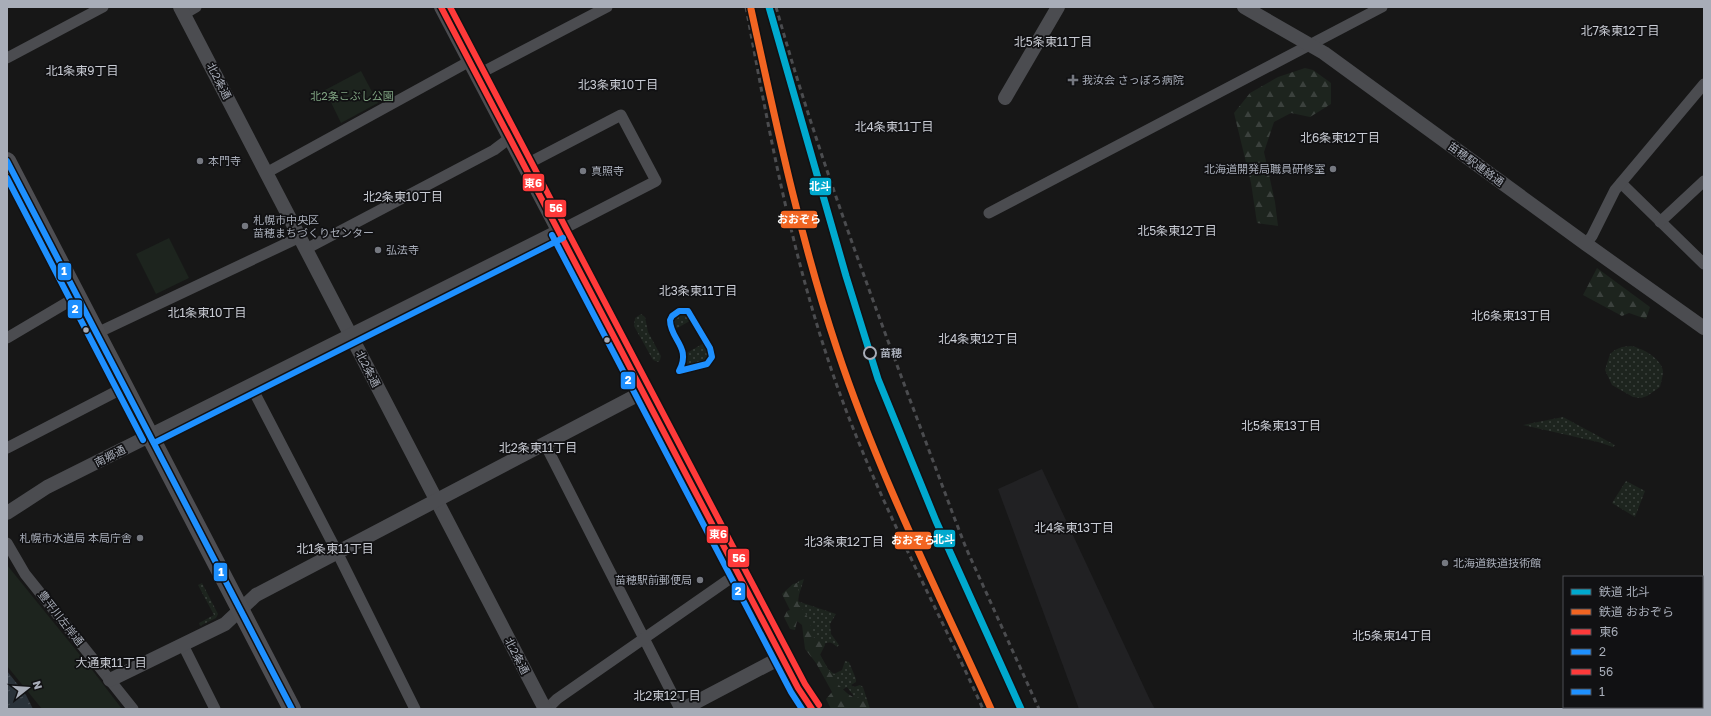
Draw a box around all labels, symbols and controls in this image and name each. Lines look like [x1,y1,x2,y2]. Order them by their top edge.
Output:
district label: 北7条東12丁目 [1580,23,1660,38]
district label: 北5条東11丁目 [1014,34,1092,49]
street label: 北2条通 [205,60,234,101]
district label: 北1条東9丁目 [45,63,119,78]
place label: 我汝会 さっぽろ病院 [1082,73,1184,86]
marker: 我汝会 さっぽろ病院 [1067,74,1079,86]
district label: 北3条東10丁目 [578,77,658,92]
park label: 北2条こぶし公園 [310,89,394,102]
district label: 北4条東11丁目 [855,119,933,134]
district label: 北6条東12丁目 [1300,130,1380,145]
street label: 苗穂駅連絡通 [1446,139,1507,188]
place label: 本門寺 [208,154,241,167]
marker: 本門寺 [195,156,205,166]
place label: 北海道開発局職員研修室 [1204,162,1325,175]
place label: 真照寺 [591,164,624,177]
marker: 北海道開発局職員研修室 [1328,164,1338,174]
marker: 真照寺 [578,166,588,176]
line badge: 東6 [522,173,545,192]
text: 東6 [524,176,542,189]
line badge: 北斗 [809,177,832,196]
text: 北斗 [809,179,831,192]
district label: 北2条東10丁目 [363,189,443,204]
line badge: 56 [544,199,567,218]
text: 56 [549,201,563,214]
line badge: おおぞら [780,210,818,229]
text: おおぞら [777,212,821,225]
place label: 札幌市中央区 苗穂まちづくりセンター [253,213,374,239]
marker: 札幌市中央区 苗穂まちづくりセンター [240,221,250,231]
district label: 北5条東12丁目 [1137,223,1217,238]
place label: 弘法寺 [386,243,419,256]
marker: 弘法寺 [373,245,383,255]
line badge: 1 [57,262,72,281]
text: 1 [61,264,67,277]
district label: 北3条東11丁目 [659,283,737,298]
line badge: 2 [67,299,83,319]
text: 2 [72,302,79,315]
district label: 北1条東10丁目 [167,305,247,320]
district label: 北6条東13丁目 [1471,308,1551,323]
unlabelled marker [81,325,91,335]
district label: 北4条東12丁目 [938,331,1018,346]
unlabelled marker [602,335,612,345]
marker: 苗穂 [863,346,877,360]
place label: 苗穂 [880,346,902,359]
street label: 北2条通 [354,348,383,389]
line badge: 2 [620,371,636,390]
text: 2 [625,373,632,386]
district label: 北5条東13丁目 [1241,418,1321,433]
district label: 北2条東11丁目 [499,440,577,455]
street label: 南郷通 [92,442,127,469]
district label: 北4条東13丁目 [1034,520,1114,535]
line badge: 東6 [706,525,729,544]
text: 東6 [709,527,727,540]
line badge: 北斗 [933,529,956,548]
place label: 札幌市水道局 本局庁舎 [19,531,132,544]
line badge: おおぞら [894,531,932,550]
text: 北斗 [933,532,955,545]
marker: 札幌市水道局 本局庁舎 [135,533,145,543]
text: おおぞら [891,533,935,546]
district label: 北3条東12丁目 [804,534,884,549]
district label: 北1条東11丁目 [296,541,374,556]
line badge: 56 [727,548,750,568]
text: 56 [732,551,746,564]
place label: 北海道鉄道技術館 [1453,556,1541,569]
marker: 北海道鉄道技術館 [1440,558,1450,568]
line badge: 1 [213,562,228,582]
text: 1 [218,565,224,578]
place label: 苗穂駅前郵便局 [615,573,692,586]
marker: 苗穂駅前郵便局 [695,575,705,585]
legend [1563,576,1703,708]
line badge: 2 [731,582,746,601]
text: 2 [735,584,742,597]
text: 鉄道 北斗 [1599,584,1650,599]
street label: 豊平川左岸通 [36,588,87,648]
text: 鉄道 おおぞら [1599,604,1674,619]
text: 東6 [1599,624,1618,639]
district label: 北5条東14丁目 [1352,628,1432,643]
street label: 北2条通 [503,635,532,676]
text: 2 [1599,644,1606,659]
district label: 大通東11丁目 [75,655,147,670]
text: 56 [1599,664,1613,679]
north arrow [8,668,48,708]
text: N [31,679,45,691]
text: 1 [1599,684,1605,699]
district label: 北2東12丁目 [633,688,701,703]

